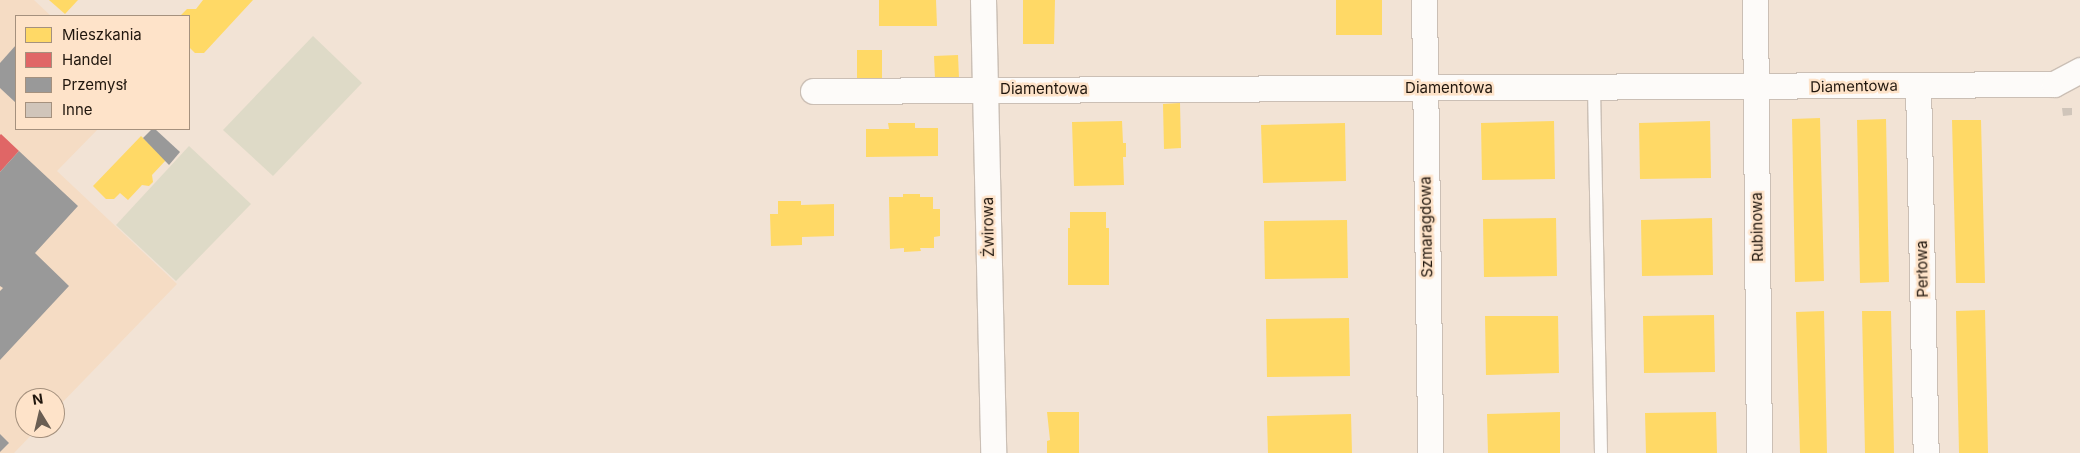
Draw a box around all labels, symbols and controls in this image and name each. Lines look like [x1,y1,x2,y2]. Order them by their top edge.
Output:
legend [15,15,190,130]
text: Mieszkania [62,25,142,44]
text: Handel [62,50,112,69]
text: Przemysł [62,75,127,94]
street label: Diamentowa [1810,76,1898,96]
street label: Diamentowa [1405,79,1493,97]
street label: Diamentowa [1000,80,1088,98]
text: Inne [62,100,93,119]
street label: Szmaragdowa [1416,176,1436,278]
street label: Rubinowa [1747,192,1767,262]
street label: Żwirowa [978,197,998,257]
street label: Perłowa [1913,240,1931,298]
north arrow [15,388,65,438]
text: N [31,389,44,408]

